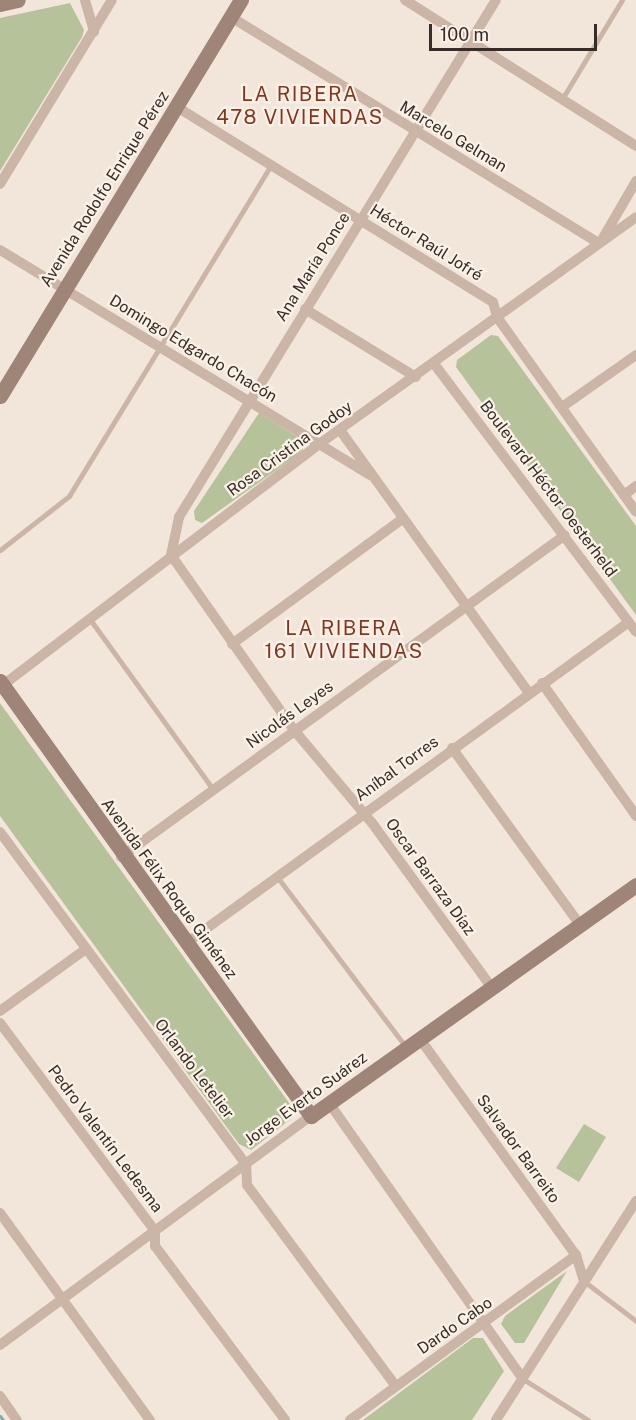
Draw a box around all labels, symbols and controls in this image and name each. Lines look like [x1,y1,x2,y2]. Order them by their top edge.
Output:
scale bar [432,12,600,50]
text: 100 m [440,24,489,45]
district label: LA RIBERA 478 VIVIENDAS [216,82,384,129]
street label: Avenida Rodolfo Enrique Pérez [37,87,173,291]
street label: Marcelo Gelman [396,97,510,177]
street label: Héctor Raúl Jofré [366,201,486,285]
street label: Ana María Ponce [272,209,354,325]
street label: Domingo Edgardo Chacón [106,291,280,407]
street label: Rosa Cristina Godoy [224,397,356,501]
street label: Boulevard Héctor Oesterheld [475,397,621,581]
district label: LA RIBERA 161 VIVIENDAS [264,616,424,663]
street label: Nicolás Leyes [243,677,337,753]
street label: Aníbal Torres [352,732,442,806]
street label: Avenida Félix Roque Giménez [97,795,241,983]
street label: Oscar Barraza Díaz [381,815,479,939]
street label: Orlando Letelier [150,1015,238,1123]
street label: Jorge Everto Suárez [241,1048,371,1150]
street label: Pedro Valentín Ledesma [43,1061,167,1217]
street label: Salvador Barreito [472,1091,564,1207]
street label: Dardo Cabo [414,1293,496,1359]

